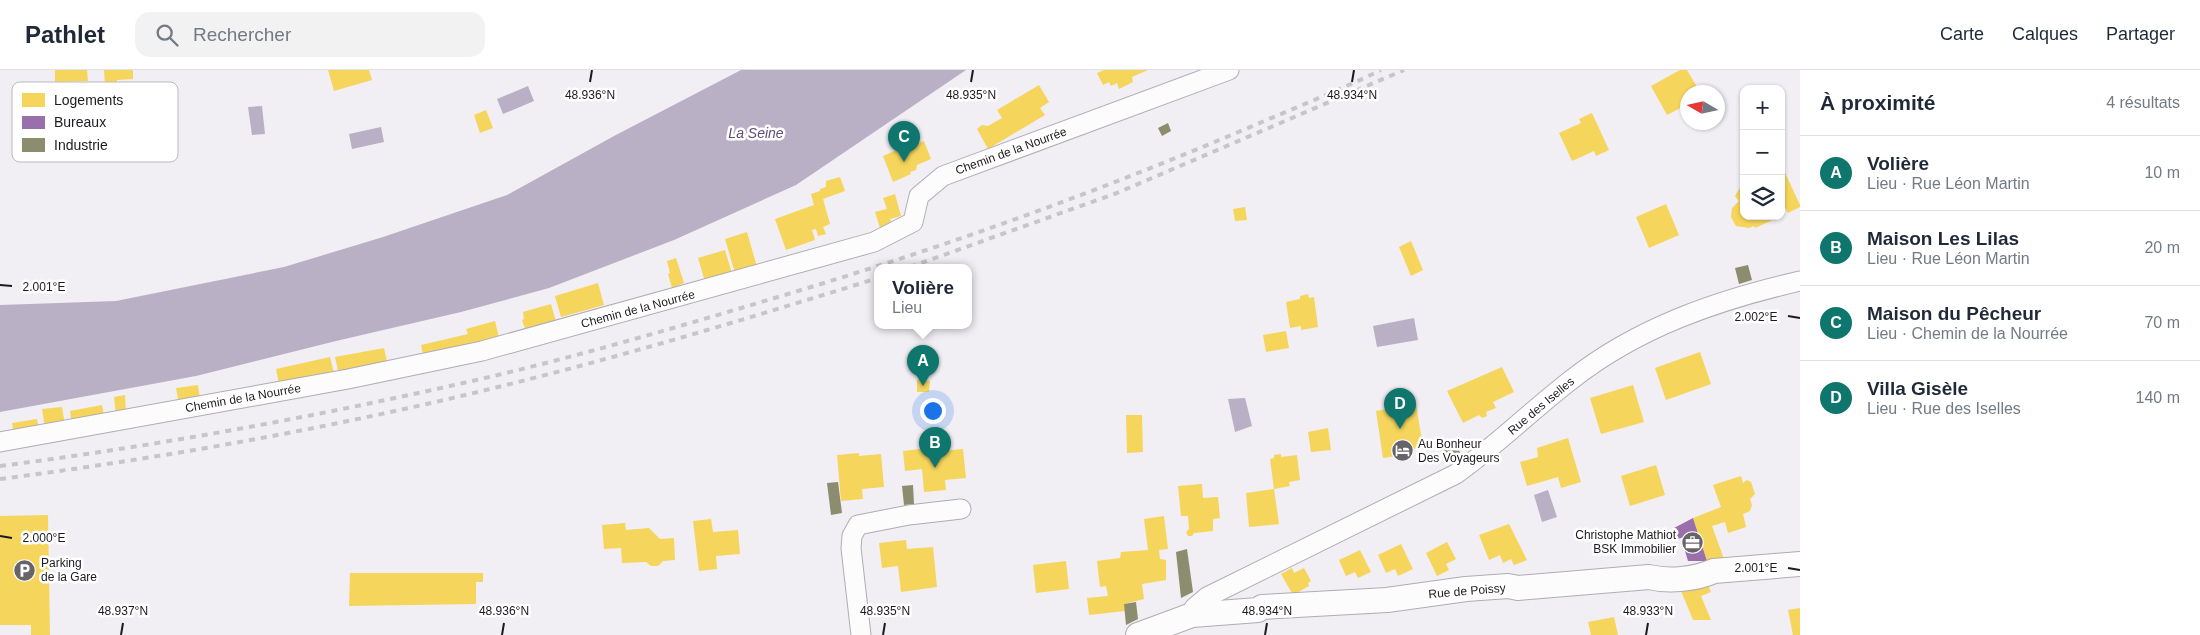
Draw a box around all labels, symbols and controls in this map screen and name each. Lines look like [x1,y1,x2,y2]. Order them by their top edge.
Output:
search box [135,12,485,57]
text: Pathlet [25,21,105,48]
icon: search [153,21,181,49]
text: Rechercher [193,24,291,45]
text: Carte [1940,24,1984,44]
text: Calques [2012,24,2078,44]
text: Partager [2106,24,2175,44]
legend [12,82,178,162]
north arrow [1680,85,1725,130]
map controls [1740,85,1785,220]
button: + [1740,85,1785,130]
text: 48.936°N [565,88,615,102]
text: 48.935°N [946,88,996,102]
text: 48.934°N [1327,88,1377,102]
text: À proximité [1820,91,1936,114]
text: Logements [54,92,123,108]
text: 4 résultats [2106,94,2180,111]
text: Bureaux [54,114,106,130]
pin: C [888,121,920,162]
street label: Chemin de la Nourrée [953,124,1069,178]
water label: La Seine [728,125,784,141]
button: − [1740,130,1785,175]
text: Industrie [54,137,108,153]
text: Volière [1867,153,1929,174]
text: A [1830,164,1842,181]
text: 10 m [2144,164,2180,181]
button: layers [1740,175,1785,220]
text: Lieu · Rue Léon Martin [1867,175,2030,192]
text: Maison Les Lilas [1867,228,2019,249]
text: B [1830,239,1842,256]
text: 20 m [2144,239,2180,256]
text: Lieu · Rue Léon Martin [1867,250,2030,267]
popup [874,264,972,329]
text: Volière [892,277,954,298]
text: 2.001°E [23,280,65,294]
street label: Chemin de la Nourrée [579,287,697,331]
text: Lieu [892,299,922,316]
text: Maison du Pêcheur [1867,303,2041,324]
text: 2.002°E [1735,310,1777,324]
text: C [1830,314,1842,331]
text: 70 m [2144,314,2180,331]
text: Lieu · Chemin de la Nourrée [1867,325,2068,342]
pin: A [907,345,939,386]
street label: Rue des Iselles [1505,374,1577,438]
text: Villa Gisèle [1867,378,1968,399]
street label: Chemin de la Nourrée [184,381,302,415]
pin: D [1384,388,1416,429]
text: D [1830,389,1842,406]
text: 140 m [2136,389,2180,406]
your location [920,398,946,424]
text: Lieu · Rue des Iselles [1867,400,2021,417]
pin: B [919,427,951,468]
place label: Au Bonheur Des Voyageurs [1418,437,1499,465]
hotel icon: Au Bonheur Des Voyageurs [1390,439,1414,463]
place label: Christophe Mathiot BSK Immobilier [1575,528,1677,556]
office icon: Christophe Mathiot BSK Immobilier [1680,530,1704,554]
text: 2.000°E [23,531,65,545]
place label: Parking de la Gare [41,556,97,584]
parking icon: Parking de la Gare [13,558,37,582]
text: 2.001°E [1735,561,1777,575]
street label: Rue de Poissy [1428,581,1506,601]
text: 48.937°N [98,604,148,618]
text: 48.936°N [479,604,529,618]
text: 48.935°N [860,604,910,618]
text: 48.934°N [1242,604,1292,618]
text: 48.933°N [1623,604,1673,618]

